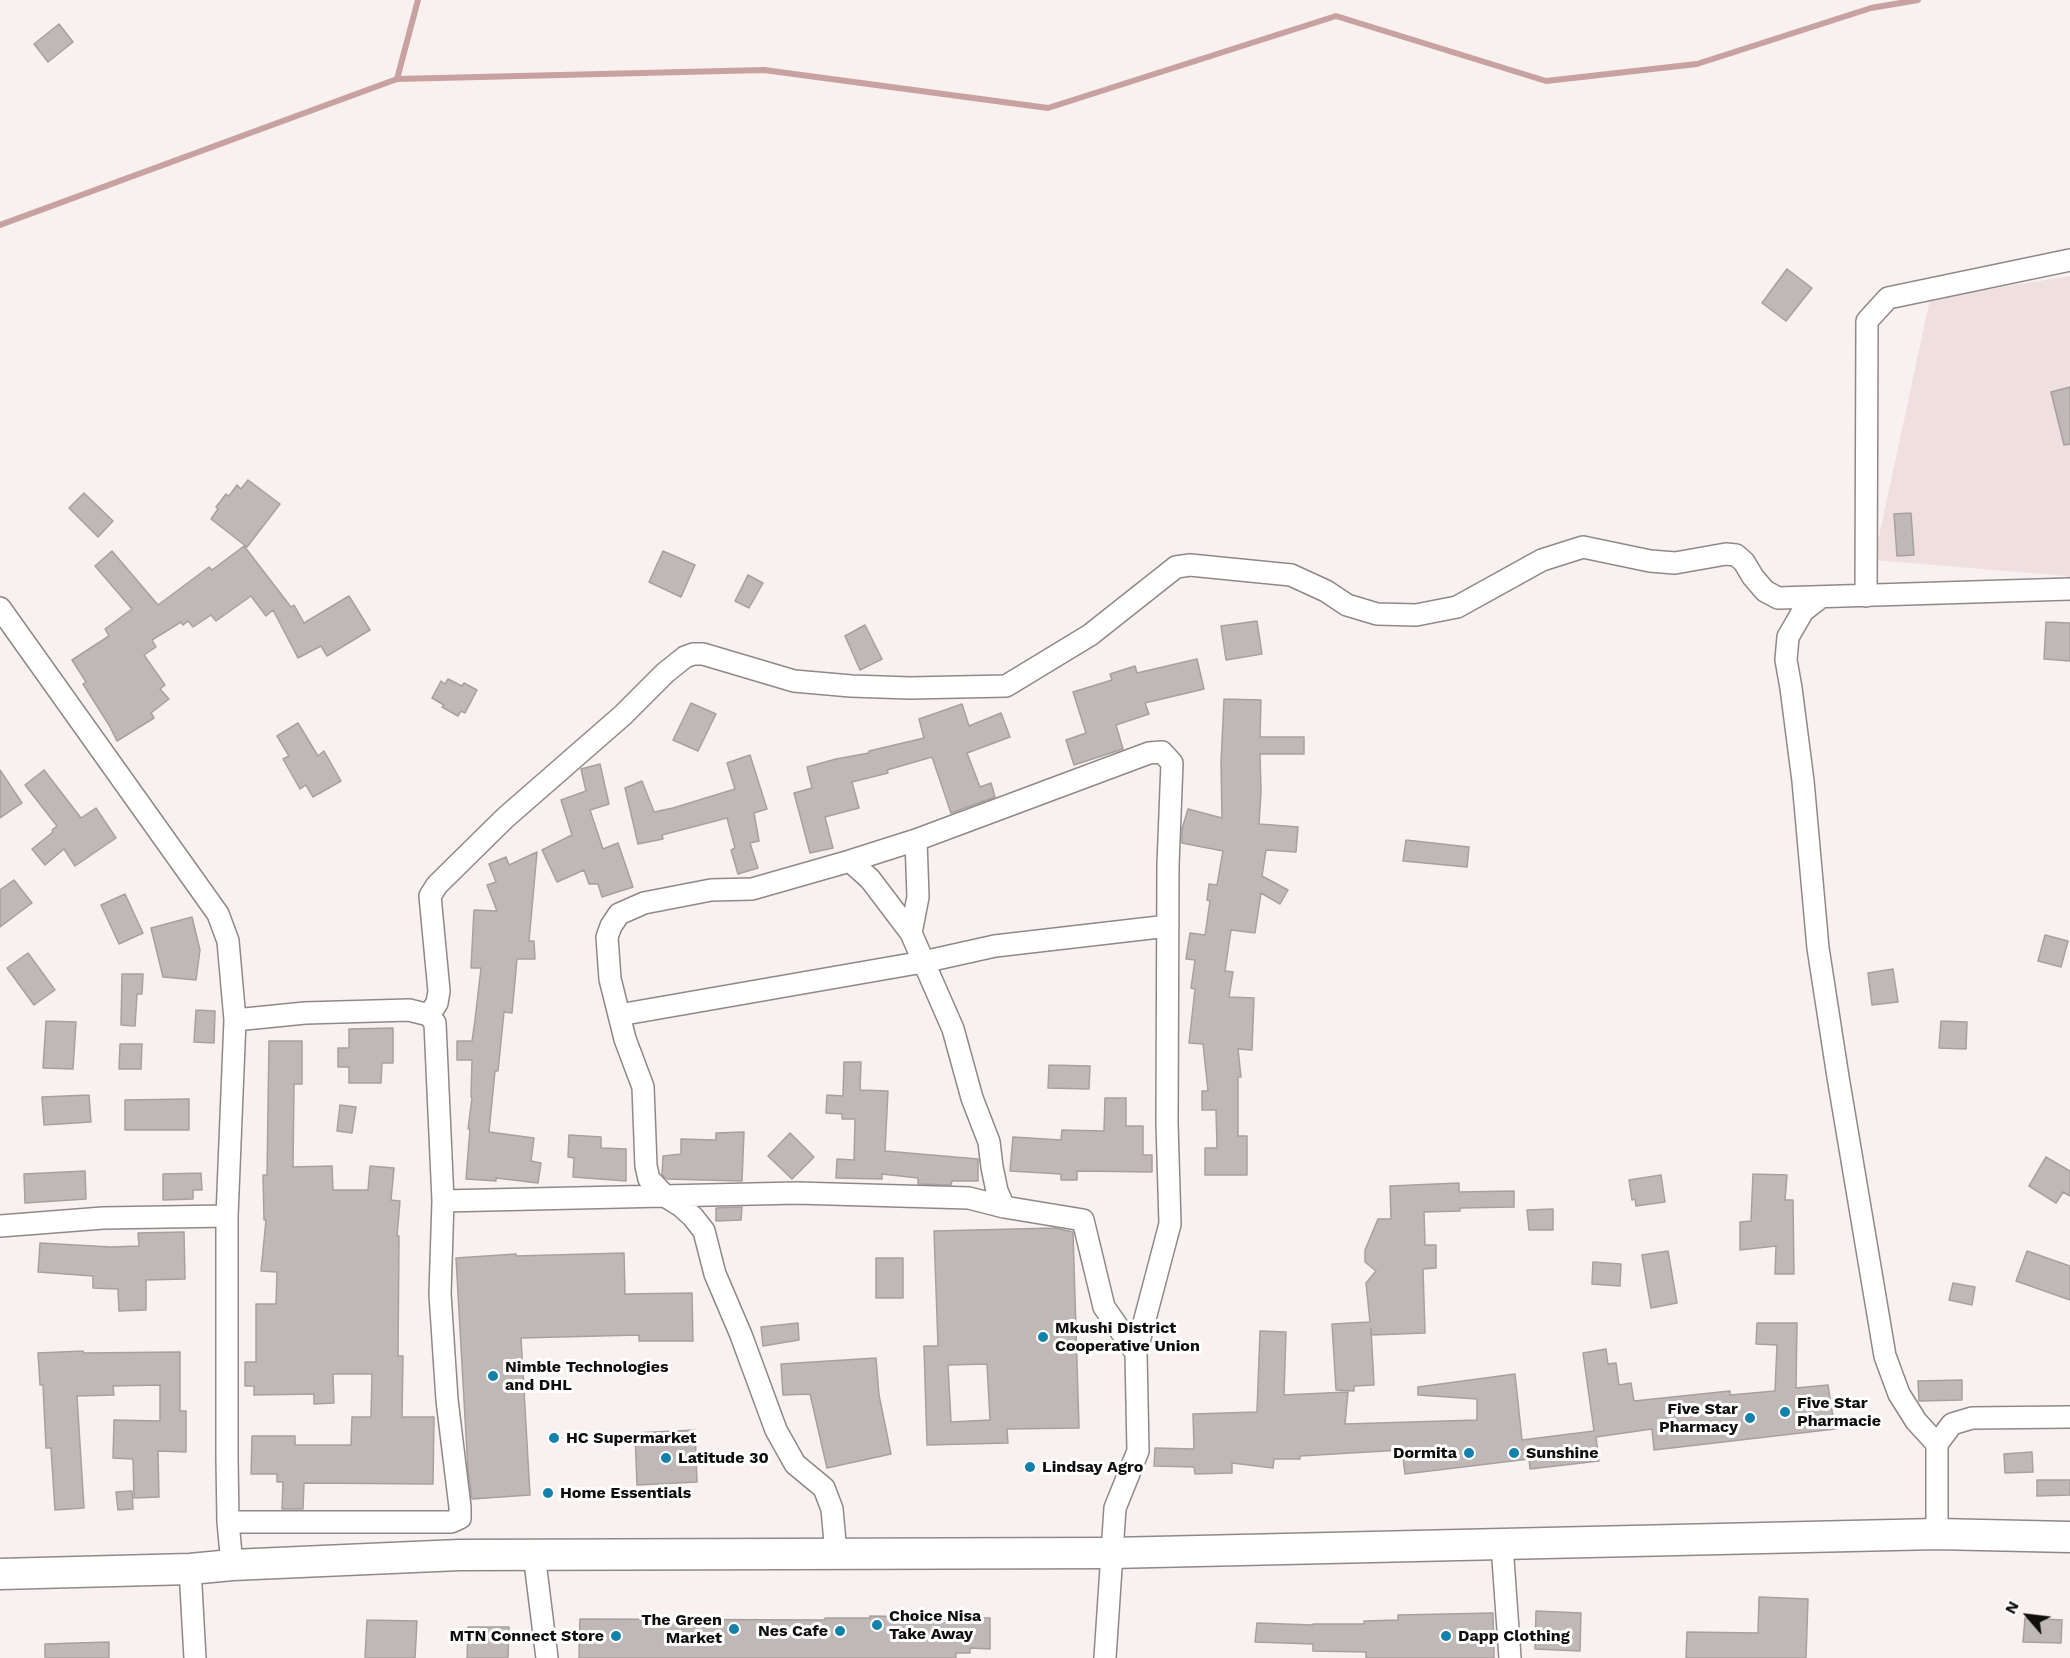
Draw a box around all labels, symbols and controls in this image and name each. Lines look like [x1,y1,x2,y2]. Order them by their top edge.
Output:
place label: Mkushi District Cooperative Union [1055,1318,1200,1356]
marker: Mkushi District Cooperative Union [1036,1330,1050,1344]
place label: Nimble Technologies and DHL [505,1357,669,1395]
marker: Nimble Technologies and DHL [486,1369,500,1383]
place label: Five Star Pharmacie [1797,1393,1881,1431]
place label: Five Star Pharmacy [1659,1399,1738,1437]
marker: Five Star Pharmacie [1778,1405,1792,1419]
marker: Five Star Pharmacy [1743,1411,1757,1425]
place label: HC Supermarket [566,1428,697,1448]
marker: HC Supermarket [547,1431,561,1445]
place label: Dormita [1393,1443,1457,1463]
place label: Sunshine [1526,1443,1598,1463]
marker: Dormita [1462,1446,1476,1460]
marker: Sunshine [1507,1446,1521,1460]
place label: Latitude 30 [678,1448,769,1468]
marker: Latitude 30 [659,1451,673,1465]
place label: Lindsay Agro [1042,1457,1143,1477]
marker: Lindsay Agro [1023,1460,1037,1474]
place label: Home Essentials [560,1483,691,1503]
marker: Home Essentials [541,1486,555,1500]
north arrow [1998,1586,2058,1646]
text: N [2000,1598,2023,1617]
place label: Choice Nisa Take Away [889,1606,981,1644]
place label: The Green Market [641,1610,722,1648]
marker: Choice Nisa Take Away [870,1618,884,1632]
place label: Nes Cafe [758,1621,828,1641]
marker: The Green Market [727,1622,741,1636]
marker: Nes Cafe [833,1624,847,1638]
place label: MTN Connect Store [449,1626,604,1646]
place label: Dapp Clothing [1458,1626,1570,1646]
marker: MTN Connect Store [609,1629,623,1643]
marker: Dapp Clothing [1439,1629,1453,1643]

